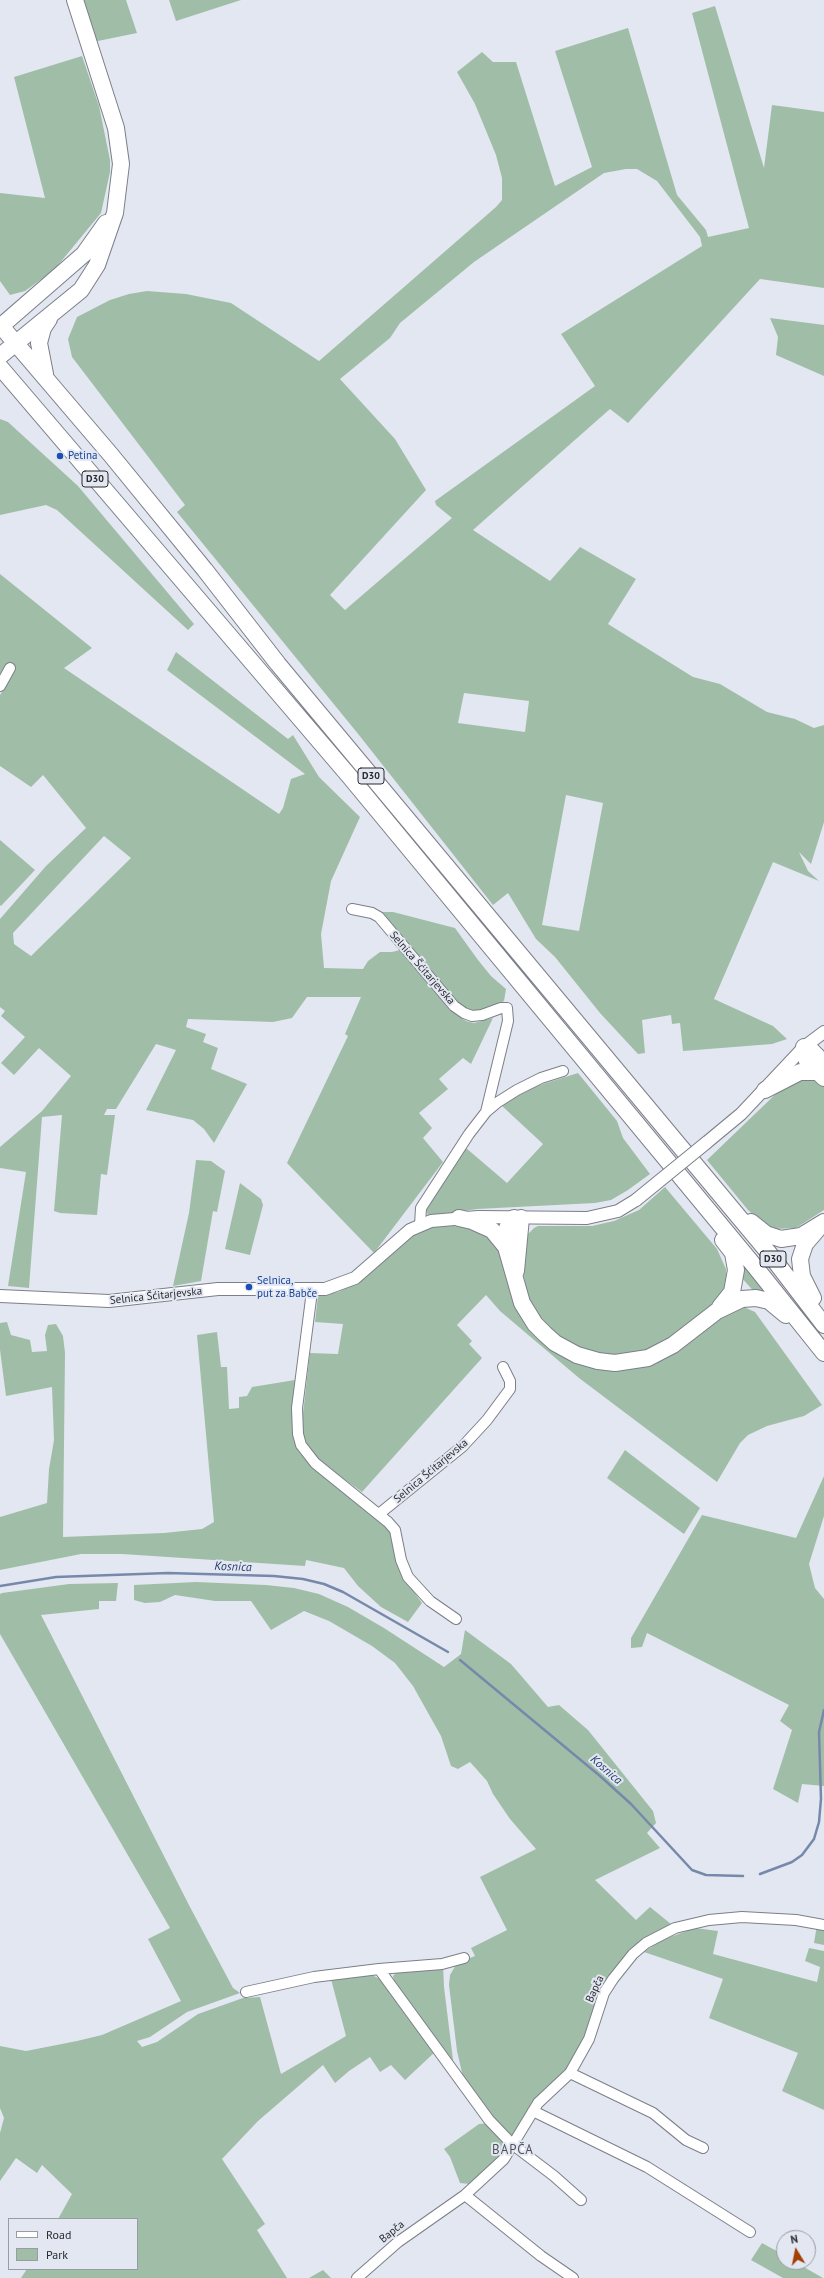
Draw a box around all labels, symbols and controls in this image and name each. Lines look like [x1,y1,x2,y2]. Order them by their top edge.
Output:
place label: Petina [68,449,97,463]
marker: Petina [55,451,65,461]
road number: D30 [82,471,108,487]
road number: D30 [358,768,384,784]
street label: Selnica Šćitarjevska [387,929,457,1007]
road number: D30 [760,1251,786,1267]
place label: Selnica, put za Babče [257,1274,317,1300]
marker: Selnica, put za Babče [244,1282,254,1292]
street label: Selnica Šćitarjevska [109,1285,203,1307]
street label: Selnica Šćitarjevska [391,1436,471,1506]
water label: Kosnica [214,1559,252,1575]
water label: Kosnica [587,1752,625,1788]
street label: Bapča [583,1973,607,2005]
district label: BAPČA [492,2142,534,2158]
legend [8,2218,138,2270]
street label: Bapča [377,2218,407,2246]
text: Road [46,2227,71,2242]
north arrow [776,2230,816,2270]
text: N [789,2232,799,2247]
text: Park [46,2247,68,2262]

